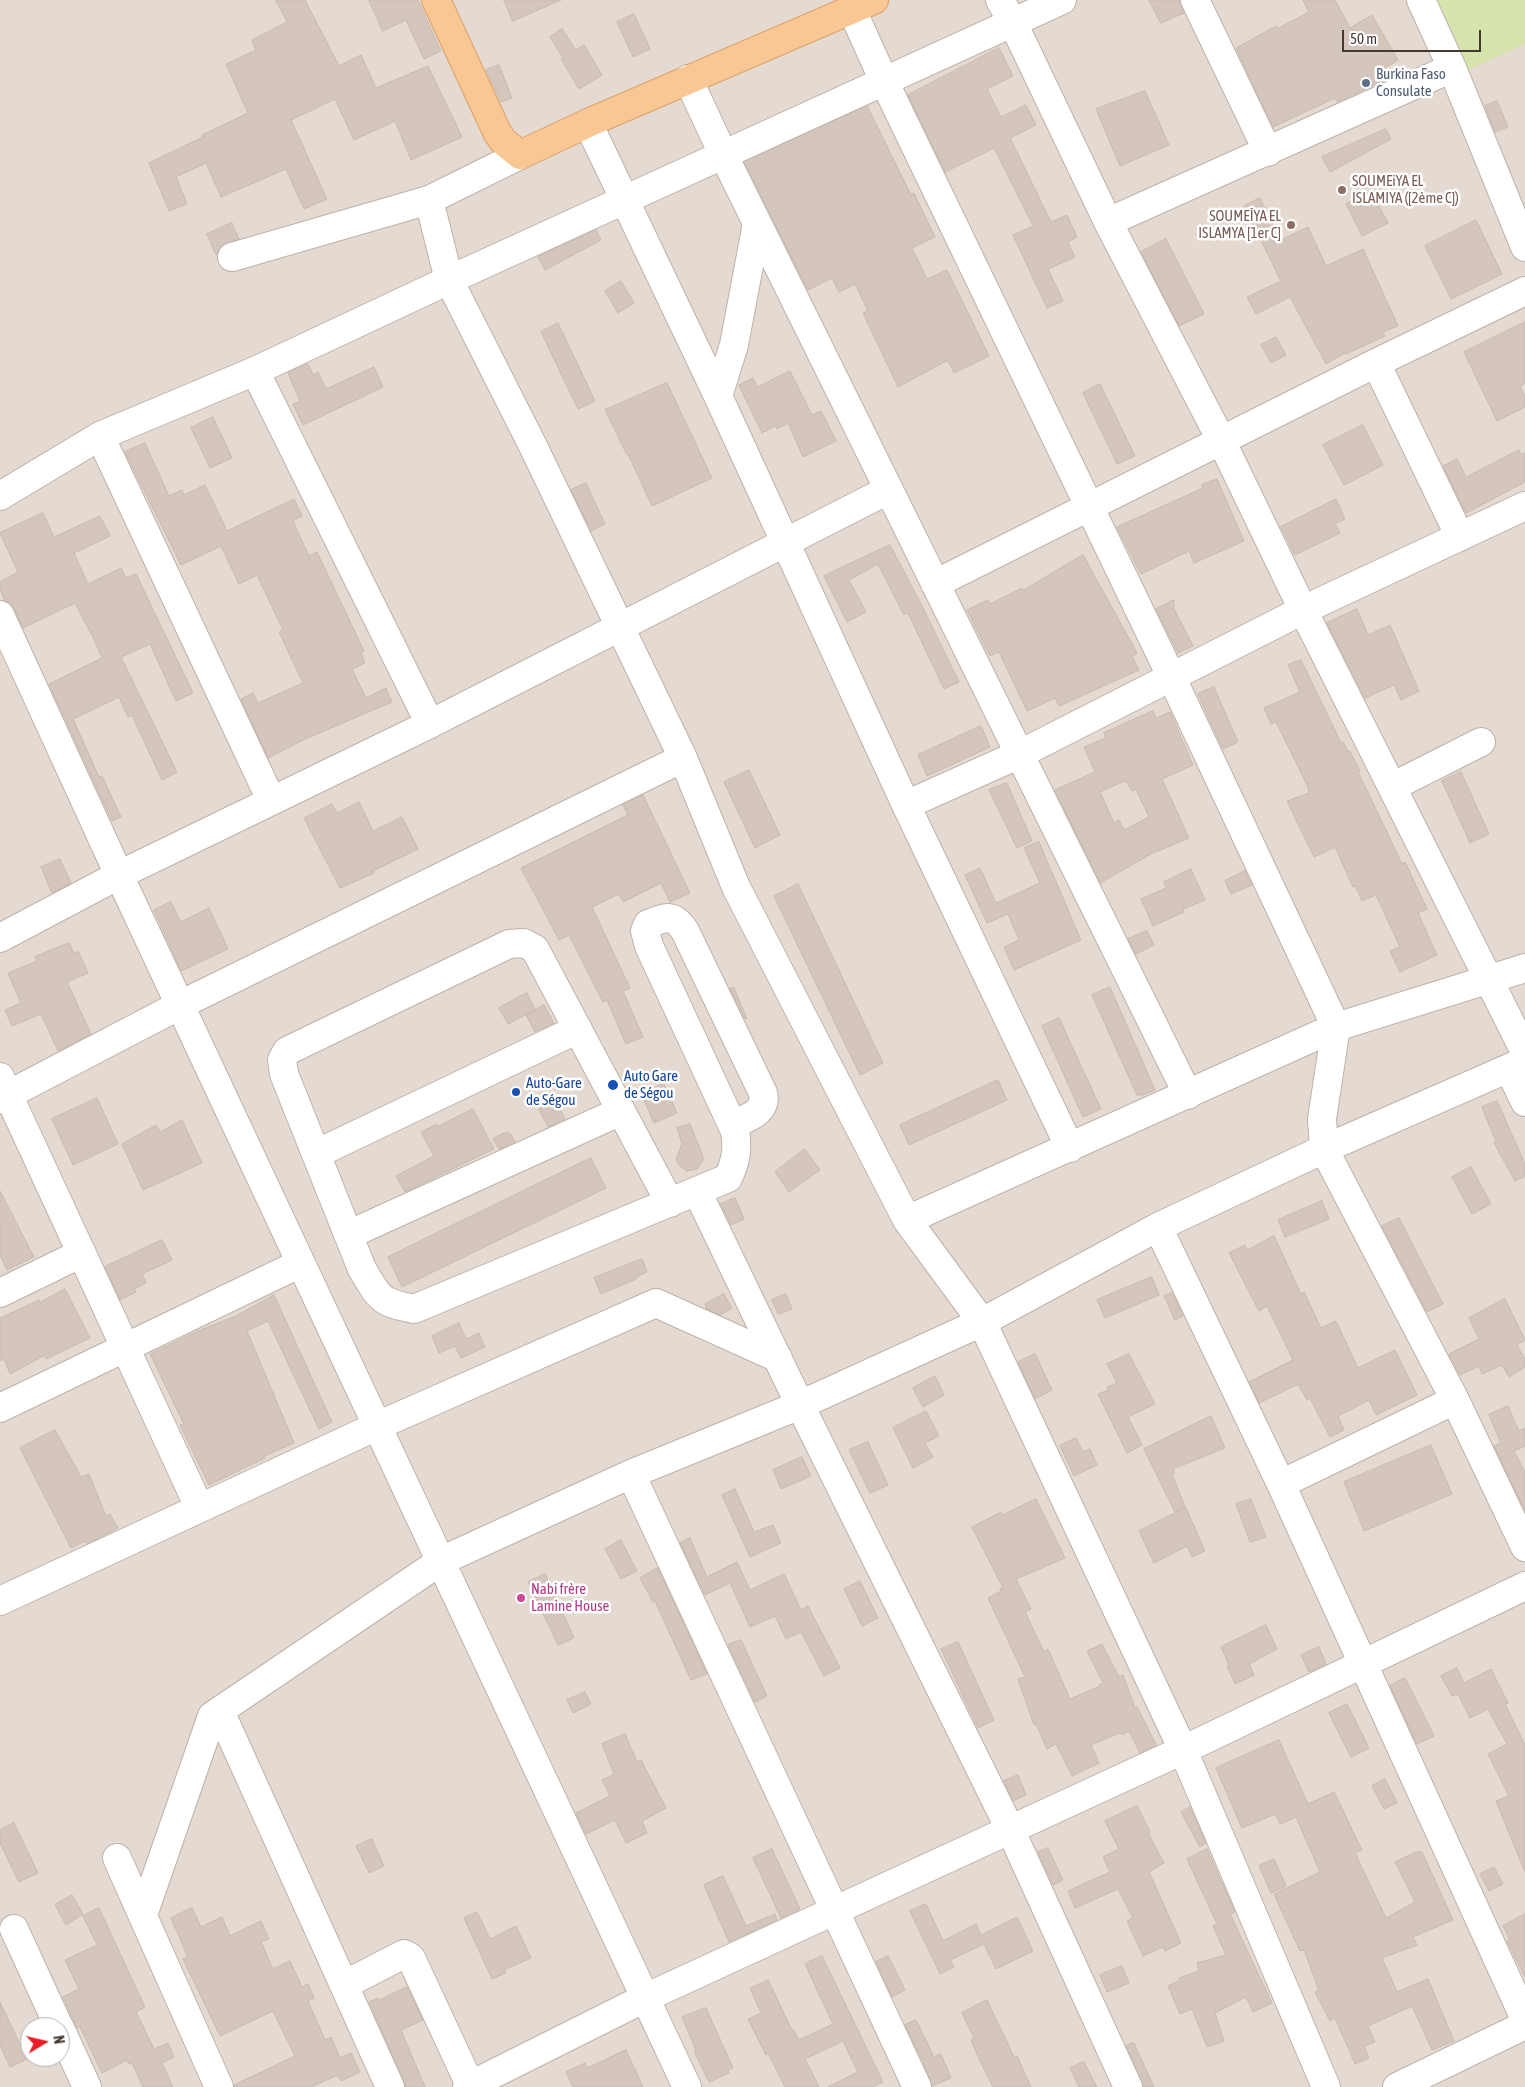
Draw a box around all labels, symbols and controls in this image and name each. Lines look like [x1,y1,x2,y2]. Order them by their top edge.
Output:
scale bar [1345,20,1484,52]
text: 50 m [1350,30,1377,47]
place label: Burkina Faso Consulate [1376,65,1446,100]
marker: Burkina Faso Consulate [1360,77,1372,89]
place label: SOUMEiYA EL ISLAMIYA ([2ème C]) [1352,172,1459,207]
marker: SOUMEiYA EL ISLAMIYA ([2ème C]) [1336,184,1348,196]
place label: SOUMEÎYA EL ISLAMYA [1er C] [1198,207,1281,242]
marker: SOUMEÎYA EL ISLAMYA [1er C] [1285,219,1297,231]
place label: Auto Gare de Ségou [624,1067,678,1102]
place label: Auto-Gare de Ségou [526,1074,582,1109]
marker: Auto Gare de Ségou [606,1078,620,1092]
marker: Auto-Gare de Ségou [510,1086,522,1098]
place label: Nabi frère Lamine House [531,1580,609,1615]
marker: Nabi frère Lamine House [515,1592,527,1604]
north arrow [20,2017,70,2067]
text: N [50,2034,67,2045]

